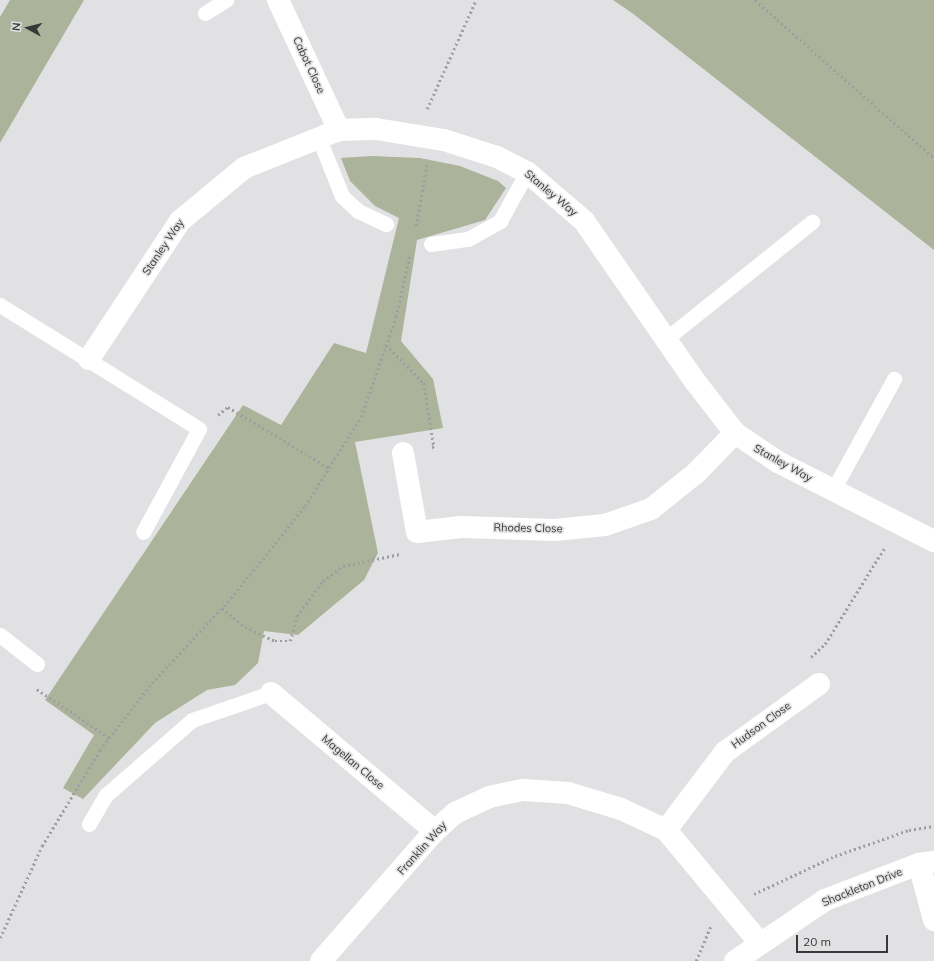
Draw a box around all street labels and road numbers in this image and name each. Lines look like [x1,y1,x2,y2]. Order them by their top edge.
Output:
street label: Cabot Close [290,34,328,96]
street label: Stanley Way [522,167,580,219]
street label: Stanley Way [139,216,187,278]
street label: Stanley Way [751,441,815,485]
street label: Rhodes Close [493,521,563,535]
street label: Hudson Close [729,699,793,751]
street label: Magellan Close [319,732,387,792]
street label: Franklin Way [395,819,449,877]
street label: Shackleton Drive [820,865,904,909]

